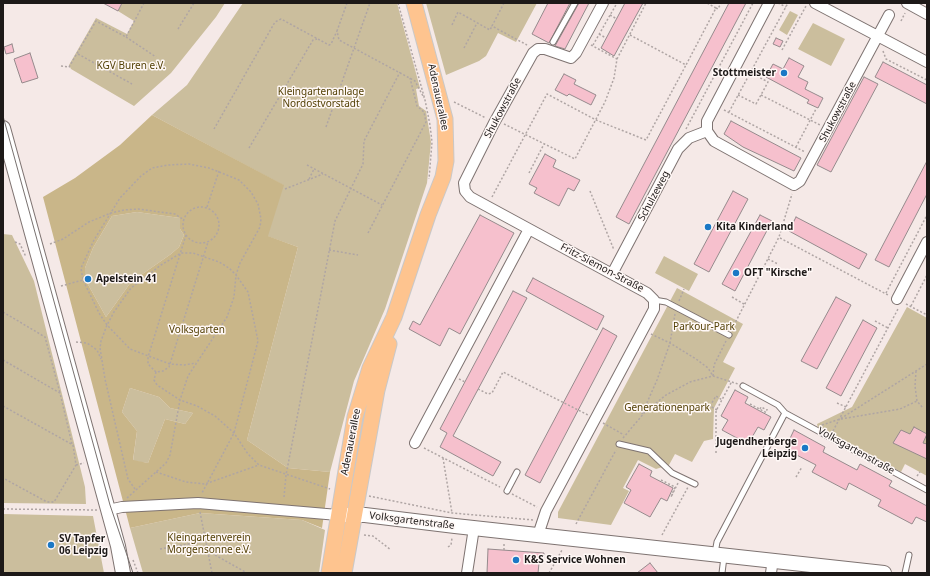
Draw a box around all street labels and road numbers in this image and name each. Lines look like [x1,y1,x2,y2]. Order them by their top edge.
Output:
street label: Adenauerallee [425,63,451,131]
street label: Shukowstraße [482,76,524,140]
street label: Shukowstraße [817,80,859,144]
street label: Schulzeweg [636,169,672,223]
street label: Fritz-Siemon-Straße [558,241,646,295]
street label: Adenauerallee [339,408,363,476]
street label: Volksgartenstraße [816,425,896,477]
street label: Volksgartenstraße [369,510,455,532]

